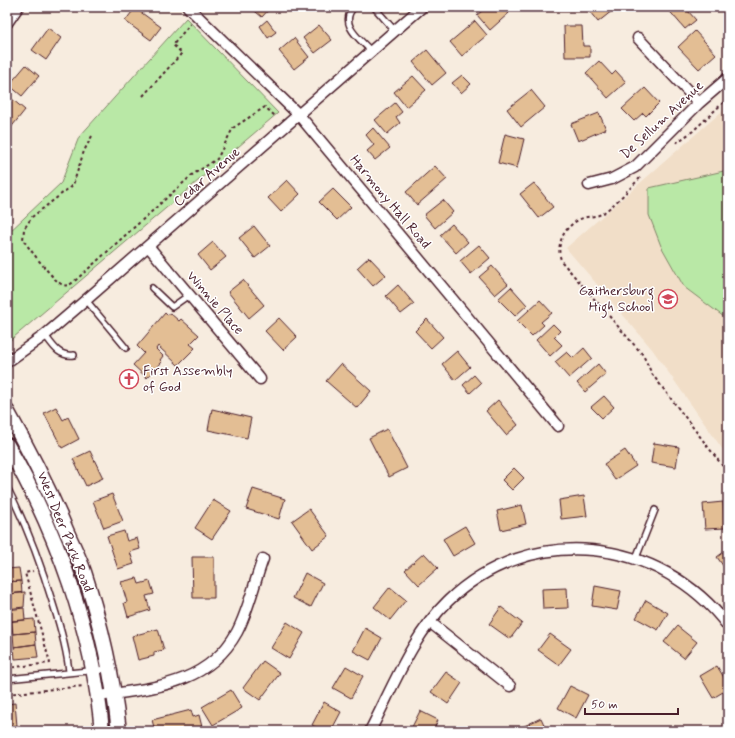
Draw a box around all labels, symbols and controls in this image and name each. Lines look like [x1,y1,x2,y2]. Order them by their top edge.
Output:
street label: De Sellum Avenue [617,77,707,163]
street label: Cedar Avenue [170,143,244,211]
street label: Harmony Hall Road [346,151,434,253]
street label: Winnie Place [182,267,248,339]
place label: Gaithersburg High School [579,282,654,318]
school or university icon: Gaithersburg High School [657,288,679,310]
place label: First Assembly of God [143,362,233,396]
church icon: First Assembly of God [118,368,140,390]
street label: West Deer Park Road [33,469,97,595]
scale bar [585,690,678,716]
text: 50 m [591,697,618,713]

